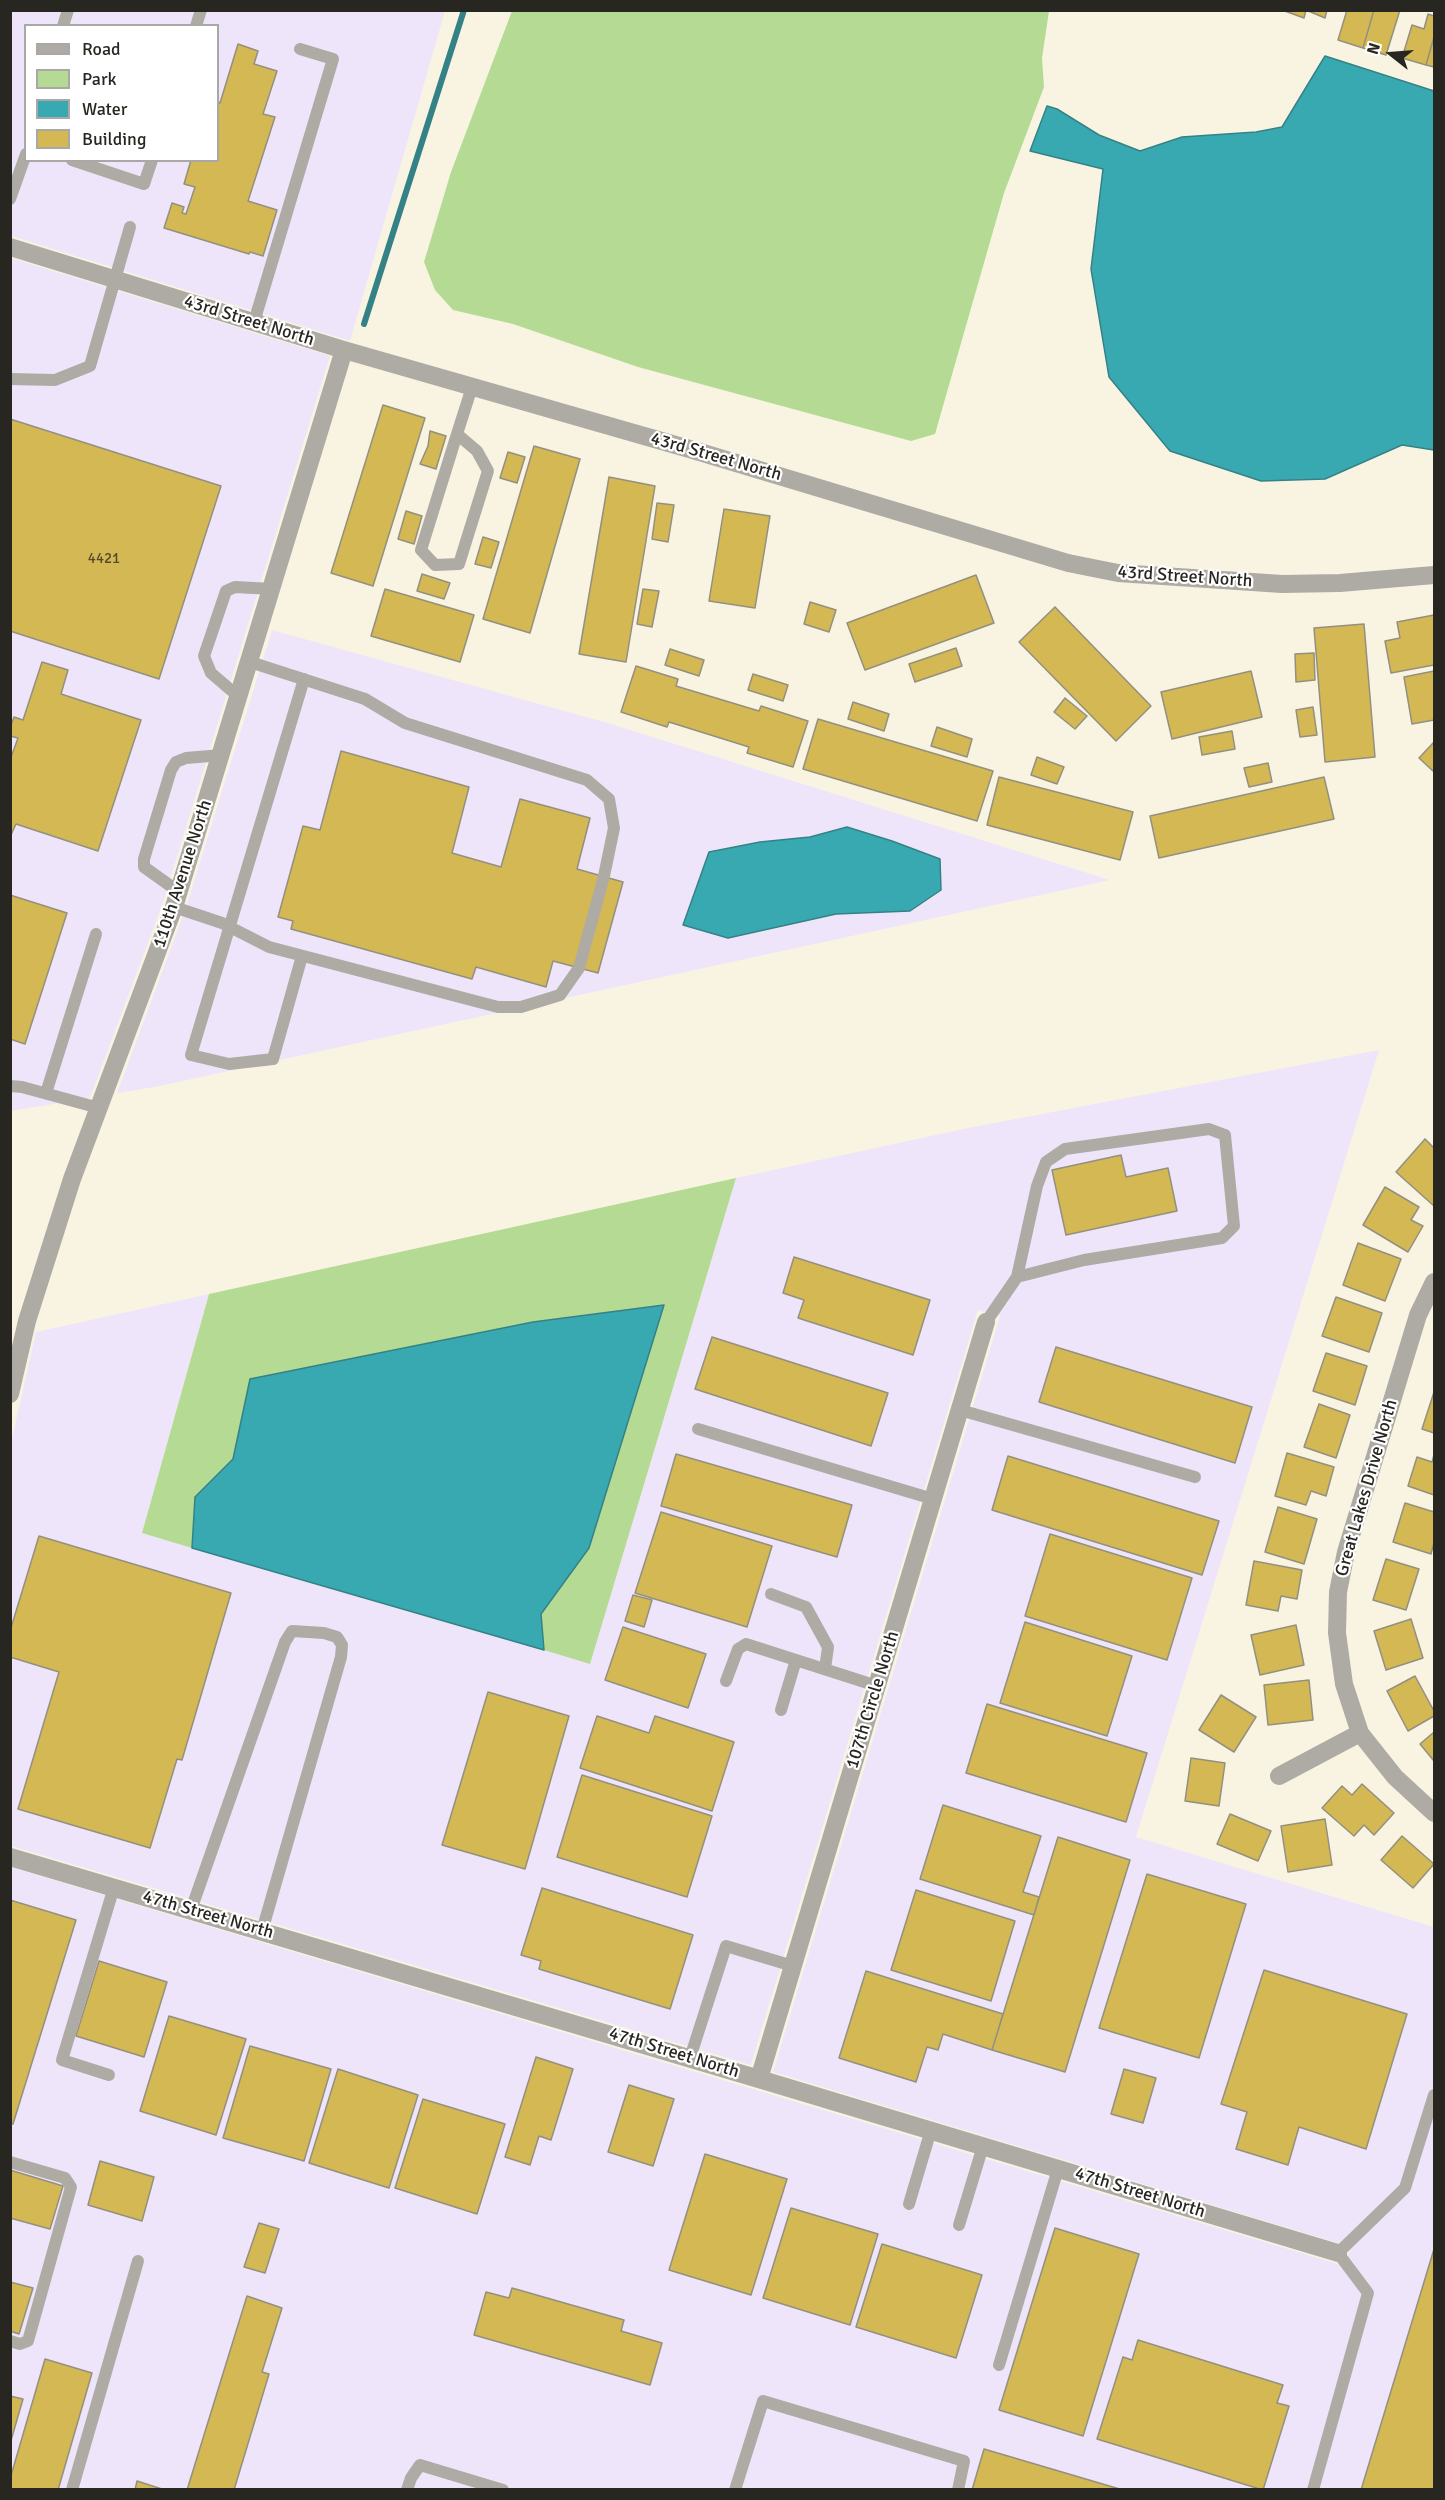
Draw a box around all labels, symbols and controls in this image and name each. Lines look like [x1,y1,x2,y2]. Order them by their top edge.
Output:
legend [24,24,219,162]
north arrow [1361,24,1421,84]
text: Road [82,38,121,60]
text: N [1363,40,1385,57]
text: Park [82,68,117,90]
text: Water [82,98,127,120]
text: Building [82,128,146,150]
street label: 43rd Street North [181,291,317,351]
street label: 43rd Street North [648,428,784,486]
house number: 4421 [88,550,120,568]
street label: 43rd Street North [1117,562,1253,592]
street label: 110th Avenue North [149,797,217,951]
street label: Great Lakes Drive North [1331,1397,1403,1579]
street label: 107th Circle North [842,1629,904,1771]
street label: 47th Street North [140,1886,276,1944]
street label: 47th Street North [606,2023,742,2083]
street label: 47th Street North [1072,2163,1208,2223]

